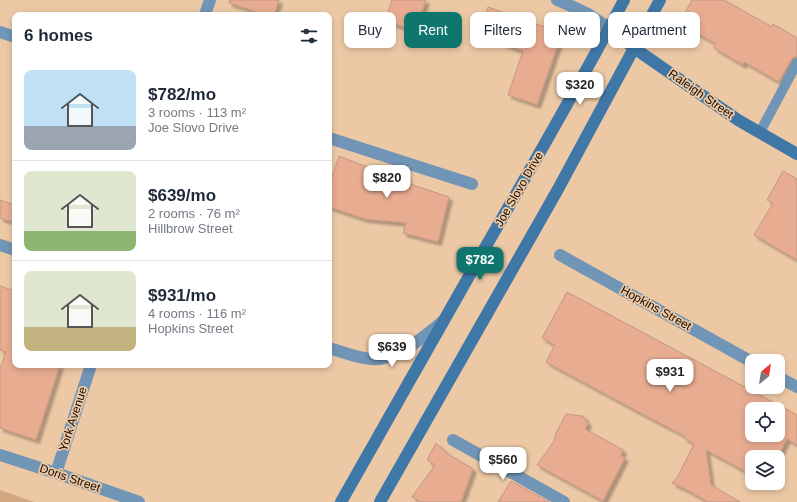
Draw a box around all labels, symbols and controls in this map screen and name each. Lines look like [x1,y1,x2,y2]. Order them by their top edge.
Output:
chip: Buy [344,12,396,48]
chip: Rent [404,12,462,48]
chip: Filters [470,12,536,48]
chip: New [544,12,600,48]
chip: Apartment [608,12,700,48]
icon: filters [298,25,320,47]
text: 6 homes [24,26,93,45]
street label: Raleigh Street [666,66,737,122]
pin: $320 [556,72,604,106]
text: $320 [566,77,594,92]
text: $782/mo [148,85,216,104]
icon: home [56,86,104,134]
text: 3 rooms · 113 m² [148,105,246,120]
text: Joe Slovo Drive [148,120,239,135]
street label: Joe Slovo Drive [492,149,546,229]
pin: $820 [363,165,411,199]
text: $820 [373,170,401,185]
text: $639/mo [148,186,216,205]
icon: home [56,187,104,235]
text: 2 rooms · 76 m² [148,206,240,221]
text: Hillbrow Street [148,221,233,236]
pin: $782 [456,247,504,281]
text: $782 [466,252,494,267]
street label: Hopkins Street [618,283,694,334]
text: $931/mo [148,286,216,305]
icon: home [56,287,104,335]
text: 4 rooms · 116 m² [148,306,246,321]
text: Hopkins Street [148,321,233,336]
pin: $639 [368,334,416,368]
text: $639 [378,339,406,354]
north arrow [745,354,785,394]
map controls [745,354,785,490]
pin: $931 [646,359,694,393]
text: $931 [656,364,684,379]
street label: York Avenue [56,385,90,453]
button: locate [745,402,785,442]
pin: $560 [479,447,527,481]
button: layers [745,450,785,490]
text: $560 [489,452,517,467]
street label: Doris Street [38,461,103,495]

